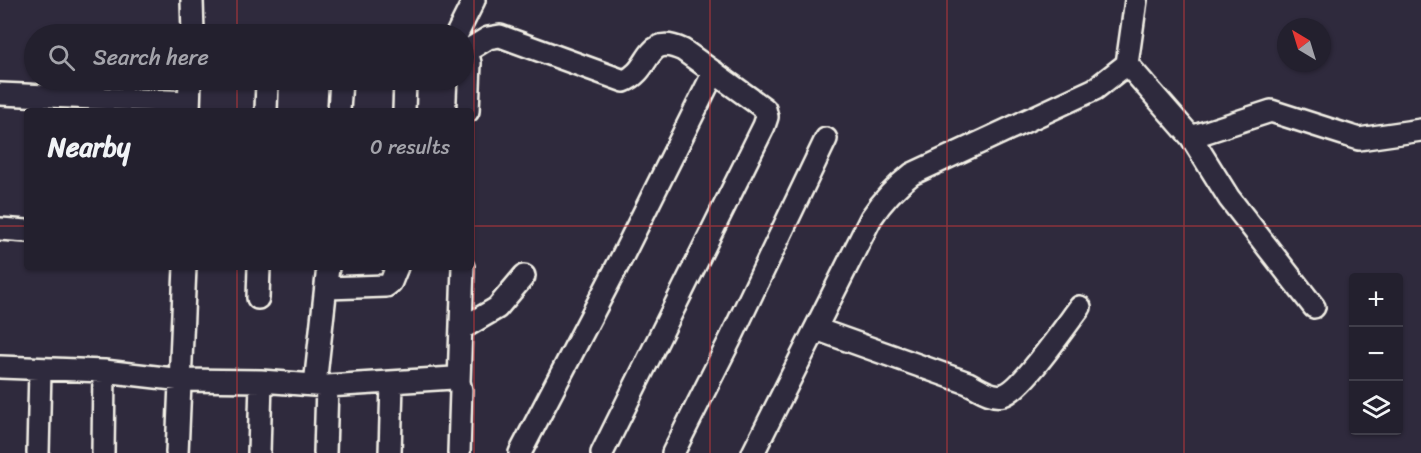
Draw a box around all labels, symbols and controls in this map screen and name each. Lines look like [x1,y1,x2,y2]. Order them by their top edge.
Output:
north arrow [1277,18,1331,72]
search box [24,24,474,90]
text: Search here [93,38,209,77]
icon: search [45,41,78,74]
text: Nearby [48,124,130,170]
text: 0 results [370,130,450,165]
map controls [1349,273,1403,435]
button: + [1349,273,1403,327]
button: − [1349,327,1403,381]
button: layers [1349,381,1403,435]

